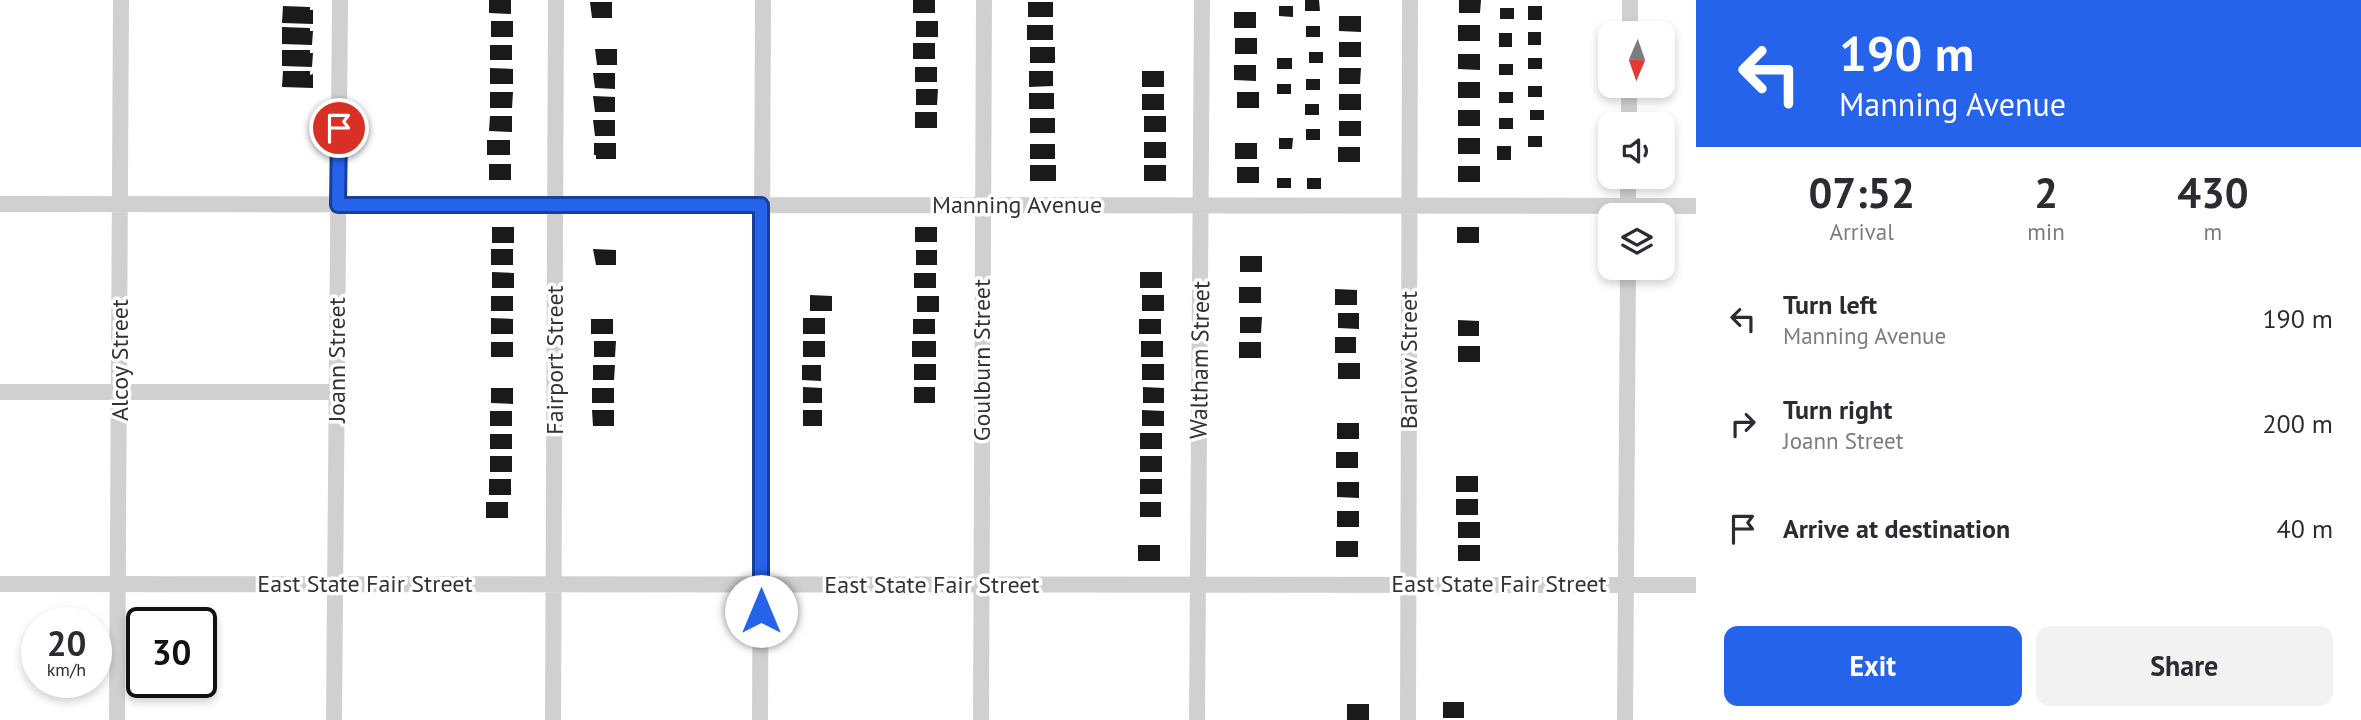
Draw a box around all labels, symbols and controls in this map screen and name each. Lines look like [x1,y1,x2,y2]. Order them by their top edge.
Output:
north arrow [1598,21,1675,98]
map controls [1598,21,1675,280]
text: 190 m [1839,21,1974,85]
icon: left [1724,28,1815,119]
text: Manning Avenue [1839,83,2066,125]
pin [309,98,369,158]
icon: arrive [320,109,358,147]
button: sound [1598,112,1675,189]
text: 07:52 [1808,165,1915,220]
text: 2 [2034,165,2058,220]
text: 430 [2177,165,2249,220]
street label: Manning Avenue [932,189,1102,220]
button: layers [1598,203,1675,280]
text: Arrival [1829,217,1894,246]
text: min [2027,217,2065,246]
text: m [2204,217,2222,246]
street label: Goulburn Street [966,279,997,441]
street label: Waltham Street [1183,281,1216,439]
street label: Fairport Street [539,285,570,435]
text: Turn left [1783,288,1877,321]
street label: Barlow Street [1393,291,1424,429]
street label: Joann Street [321,297,352,424]
street label: Alcoy Street [104,299,135,421]
icon: left [1724,300,1762,338]
text: 190 m [2262,302,2333,335]
text: Manning Avenue [1783,321,1946,350]
text: Turn right [1783,393,1892,426]
icon: right [1724,405,1762,443]
text: 200 m [2262,407,2333,440]
text: Joann Street [1783,426,1903,455]
icon: arrive [1724,510,1762,548]
text: Arrive at destination [1783,512,2010,545]
text: 40 m [2277,512,2333,545]
street label: East State Fair Street [257,568,473,599]
street label: East State Fair Street [1391,568,1607,599]
street label: East State Fair Street [824,569,1040,600]
position arrow [724,574,798,648]
speed limit sign: 30 [126,607,217,698]
text: 20 [47,620,86,666]
button: Exit [1724,626,2022,706]
button: Share [2036,626,2333,706]
text: km/h [47,658,86,681]

